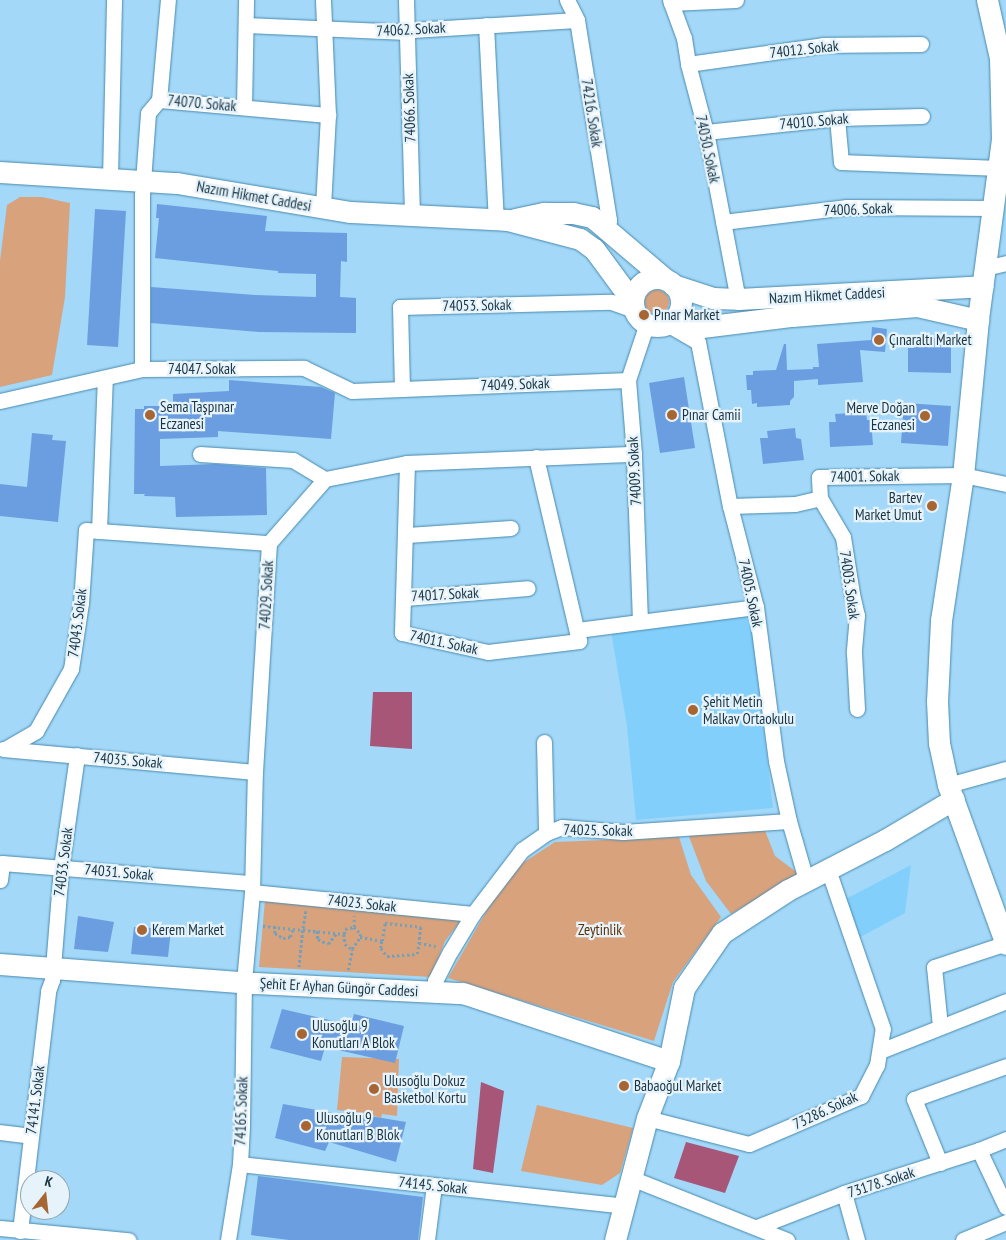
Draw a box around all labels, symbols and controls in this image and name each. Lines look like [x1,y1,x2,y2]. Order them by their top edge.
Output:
street label: 74062. Sokak [376,18,446,40]
street label: 74012. Sokak [768,36,840,62]
street label: 74066. Sokak [399,73,419,143]
street label: 74216. Sokak [578,77,606,149]
street label: 74070. Sokak [166,91,238,115]
street label: 74010. Sokak [778,109,850,133]
street label: 74030. Sokak [692,113,724,185]
street label: Nazım Hikmet Caddesi [195,177,313,215]
street label: 74006. Sokak [823,199,893,219]
street label: Nazım Hikmet Caddesi [768,283,886,307]
street label: 74053. Sokak [442,295,512,315]
place label: Pınar Market [654,306,720,324]
marker: Pınar Market [638,309,650,321]
place label: Çınaraltı Market [889,331,972,349]
marker: Çınaraltı Market [873,334,885,346]
street label: 74047. Sokak [168,360,236,378]
street label: 74049. Sokak [480,374,550,394]
place label: Sema Taşpınar Eczanesi [160,397,235,432]
place label: Merve Doğan Eczanesi [847,398,915,433]
place label: Pınar Camii [682,406,741,424]
marker: Sema Taşpınar Eczanesi [144,409,156,421]
marker: Pınar Camii [666,409,678,421]
marker: Merve Doğan Eczanesi [919,410,931,422]
street label: 74009. Sokak [623,436,645,506]
street label: 74001. Sokak [830,466,900,486]
place label: Bartev Market Umut [855,488,922,523]
marker: Bartev Market Umut [926,500,938,512]
street label: 74003. Sokak [836,549,864,621]
street label: 74005. Sokak [735,557,767,629]
street label: 74029. Sokak [255,560,277,630]
street label: 74017. Sokak [410,583,480,605]
street label: 74043. Sokak [64,587,90,659]
street label: 74011. Sokak [408,626,480,658]
place label: Şehit Metin Malkav Ortaokulu [703,692,795,727]
marker: Şehit Metin Malkav Ortaokulu [687,704,699,716]
street label: 74035. Sokak [92,748,164,772]
street label: 74025. Sokak [563,820,633,840]
street label: 74033. Sokak [50,826,76,898]
street label: 74031. Sokak [83,860,155,884]
street label: 74023. Sokak [326,890,398,916]
place label: Kerem Market [152,921,224,939]
park label: Zeytinlik [578,921,622,939]
marker: Kerem Market [136,924,148,936]
street label: Şehit Er Ayhan Güngör Caddesi [259,974,419,1000]
place label: Ulusoğlu 9 Konutları A Blok [312,1016,396,1051]
marker: Ulusoğlu 9 Konutları A Blok [296,1028,308,1040]
street label: 74141. Sokak [22,1064,48,1136]
place label: Ulusoğlu Dokuz Basketbol Kortu [384,1071,466,1106]
street label: 74165. Sokak [231,1076,251,1146]
place label: Babaoğul Market [634,1077,721,1095]
marker: Babaoğul Market [618,1080,630,1092]
marker: Ulusoğlu Dokuz Basketbol Kortu [368,1083,380,1095]
street label: 73286. Sokak [789,1087,861,1133]
place label: Ulusoğlu 9 Konutları B Blok [316,1108,400,1143]
marker: Ulusoğlu 9 Konutları B Blok [300,1120,312,1132]
street label: 73178. Sokak [845,1163,917,1201]
north arrow [20,1170,70,1220]
text: K [43,1172,55,1191]
street label: 74145. Sokak [397,1172,469,1198]

